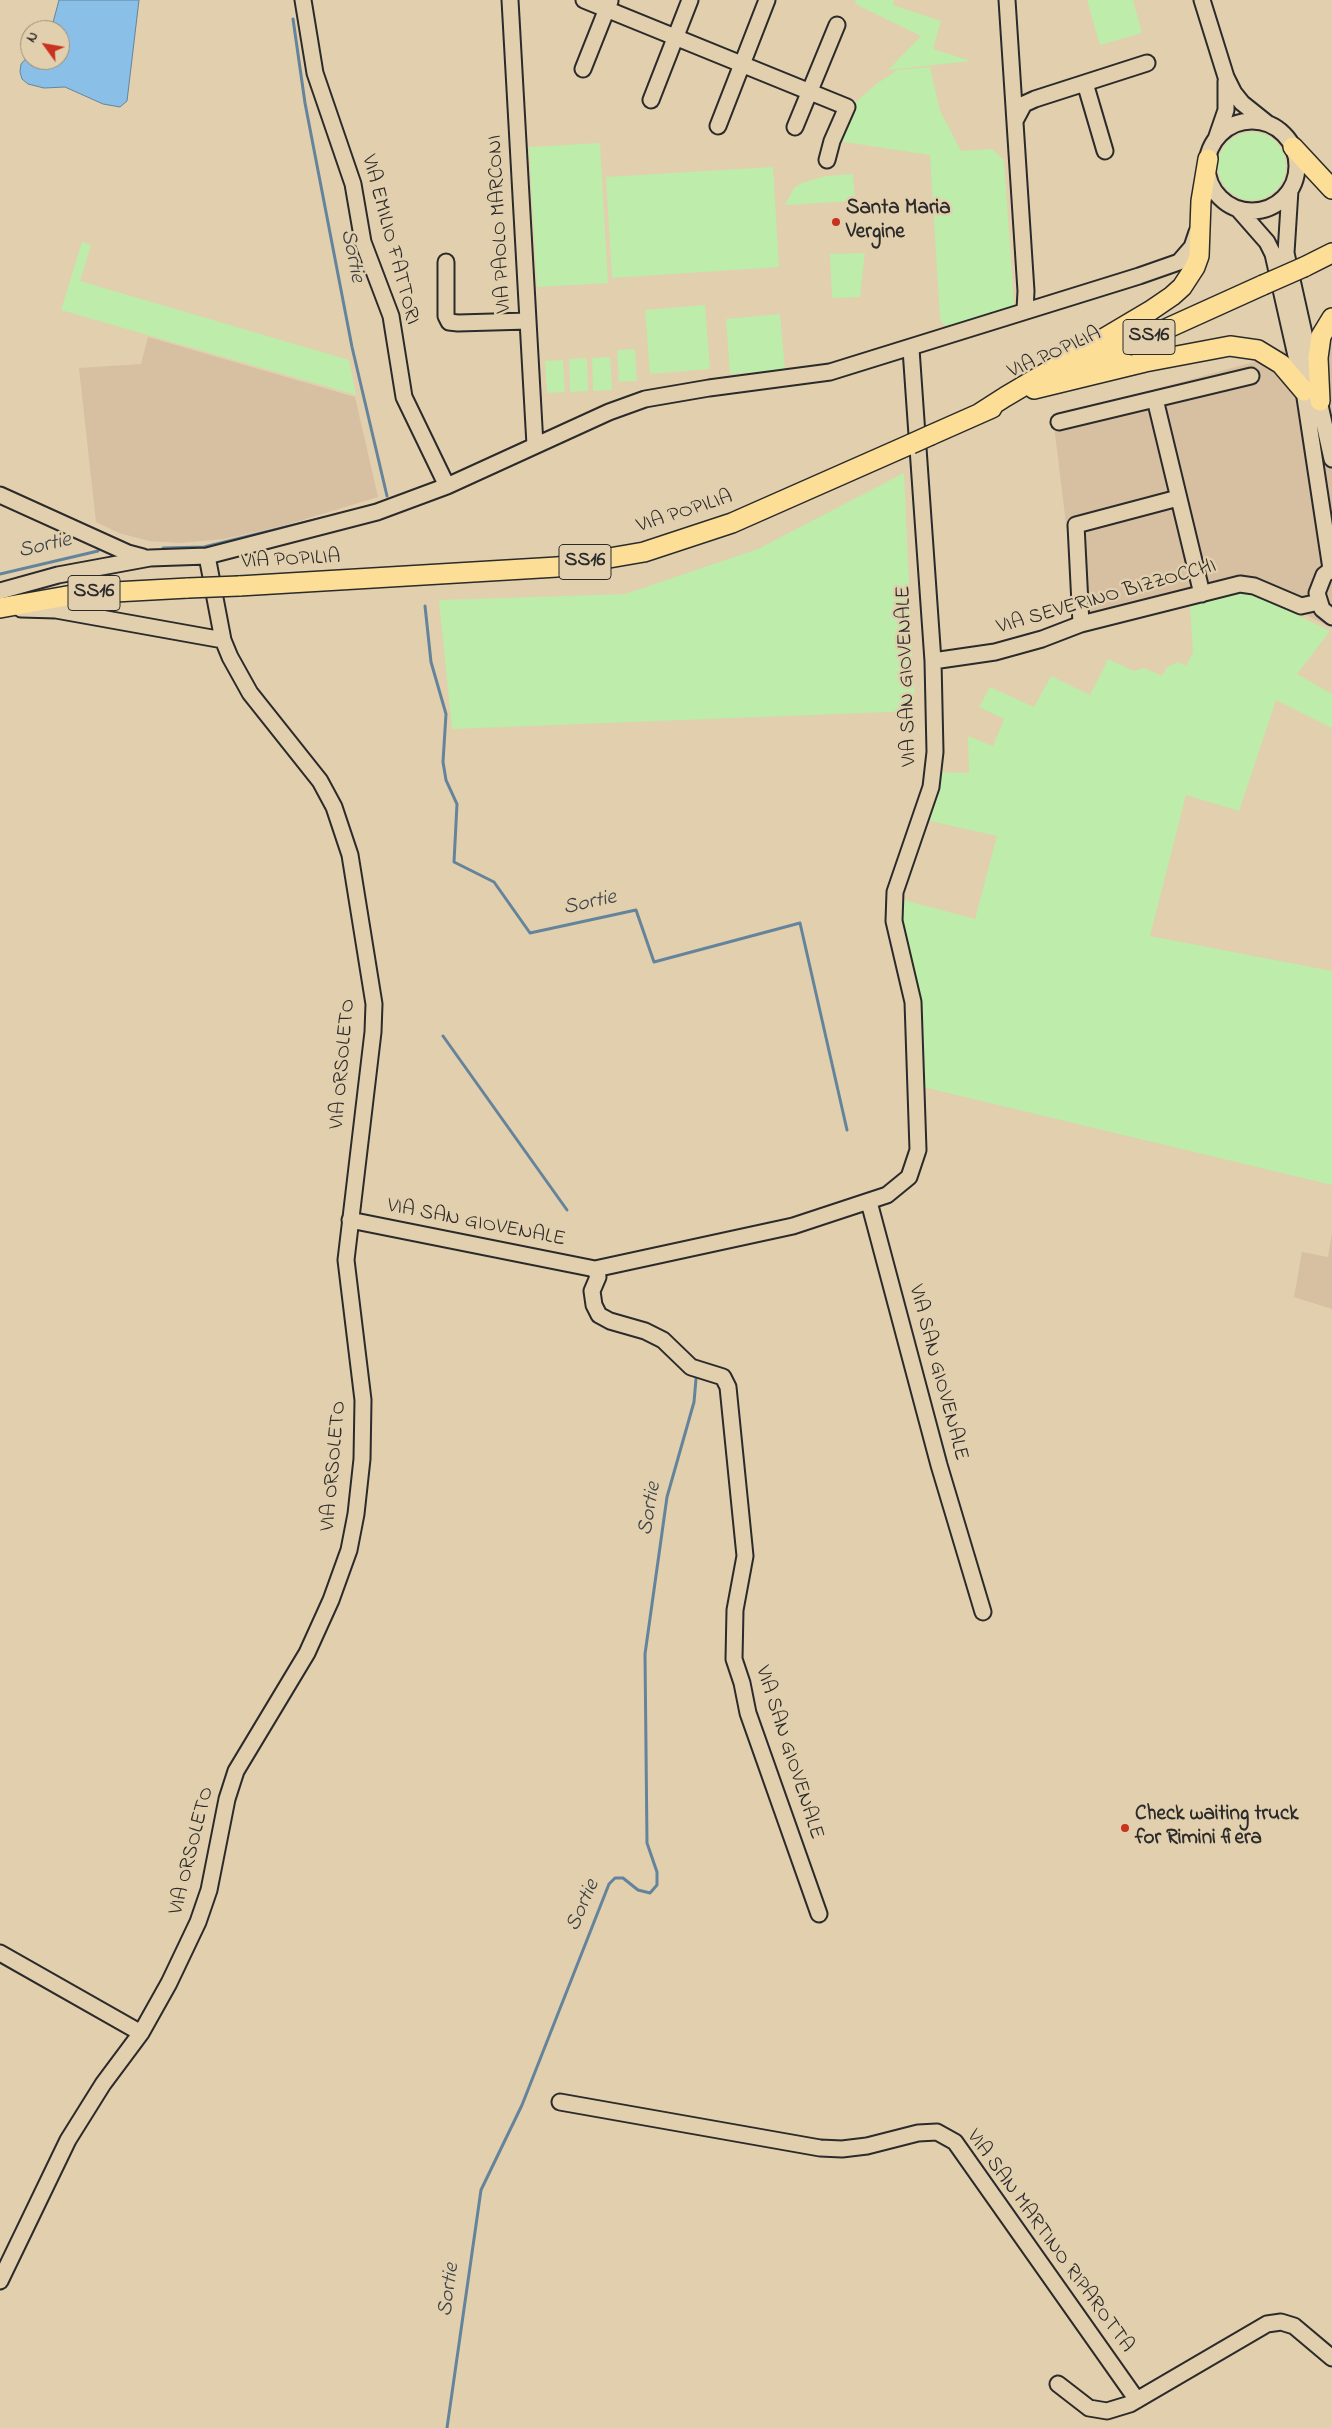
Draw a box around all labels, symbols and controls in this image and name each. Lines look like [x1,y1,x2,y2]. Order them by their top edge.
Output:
north arrow [20,20,70,70]
text: N [21,28,44,47]
street label: VIA PAOLO MARCONI [484,134,518,314]
street label: VIA EMILIO FATTORI [354,152,424,328]
place label: Santa Maria Vergine [846,197,951,247]
marker: Santa Maria Vergine [830,216,842,228]
water label: Sortie [333,227,369,285]
road number: SS16 [1123,320,1175,354]
street label: VIA POPILIA [1005,322,1105,386]
street label: VIA POPILIA [634,486,736,540]
water label: Sortie [16,528,74,566]
road number: SS16 [559,544,611,580]
street label: VIA POPILIA [241,546,341,576]
street label: VIA SEVERINO BIZZOCCHI [994,555,1220,641]
road number: SS16 [68,576,120,610]
street label: VIA SAN GIOVENALE [892,585,924,767]
water label: Sortie [561,886,619,922]
street label: VIA ORSOLETO [326,998,362,1130]
street label: VIA SAN GIOVENALE [385,1194,567,1254]
street label: VIA SAN GIOVENALE [901,1282,973,1464]
street label: VIA ORSOLETO [317,1400,353,1532]
water label: Sortie [633,1480,669,1538]
street label: VIA SAN GIOVENALE [748,1663,828,1843]
street label: VIA ORSOLETO [165,1785,221,1917]
place label: Check waiting truck for Rimini fiera [1135,1803,1299,1853]
marker: Check waiting truck for Rimini fiera [1119,1822,1131,1834]
water label: Sortie [561,1876,607,1936]
street label: VIA SAN MARTINO RIPAROTTA [960,2126,1138,2358]
water label: Sortie [433,2262,467,2318]

